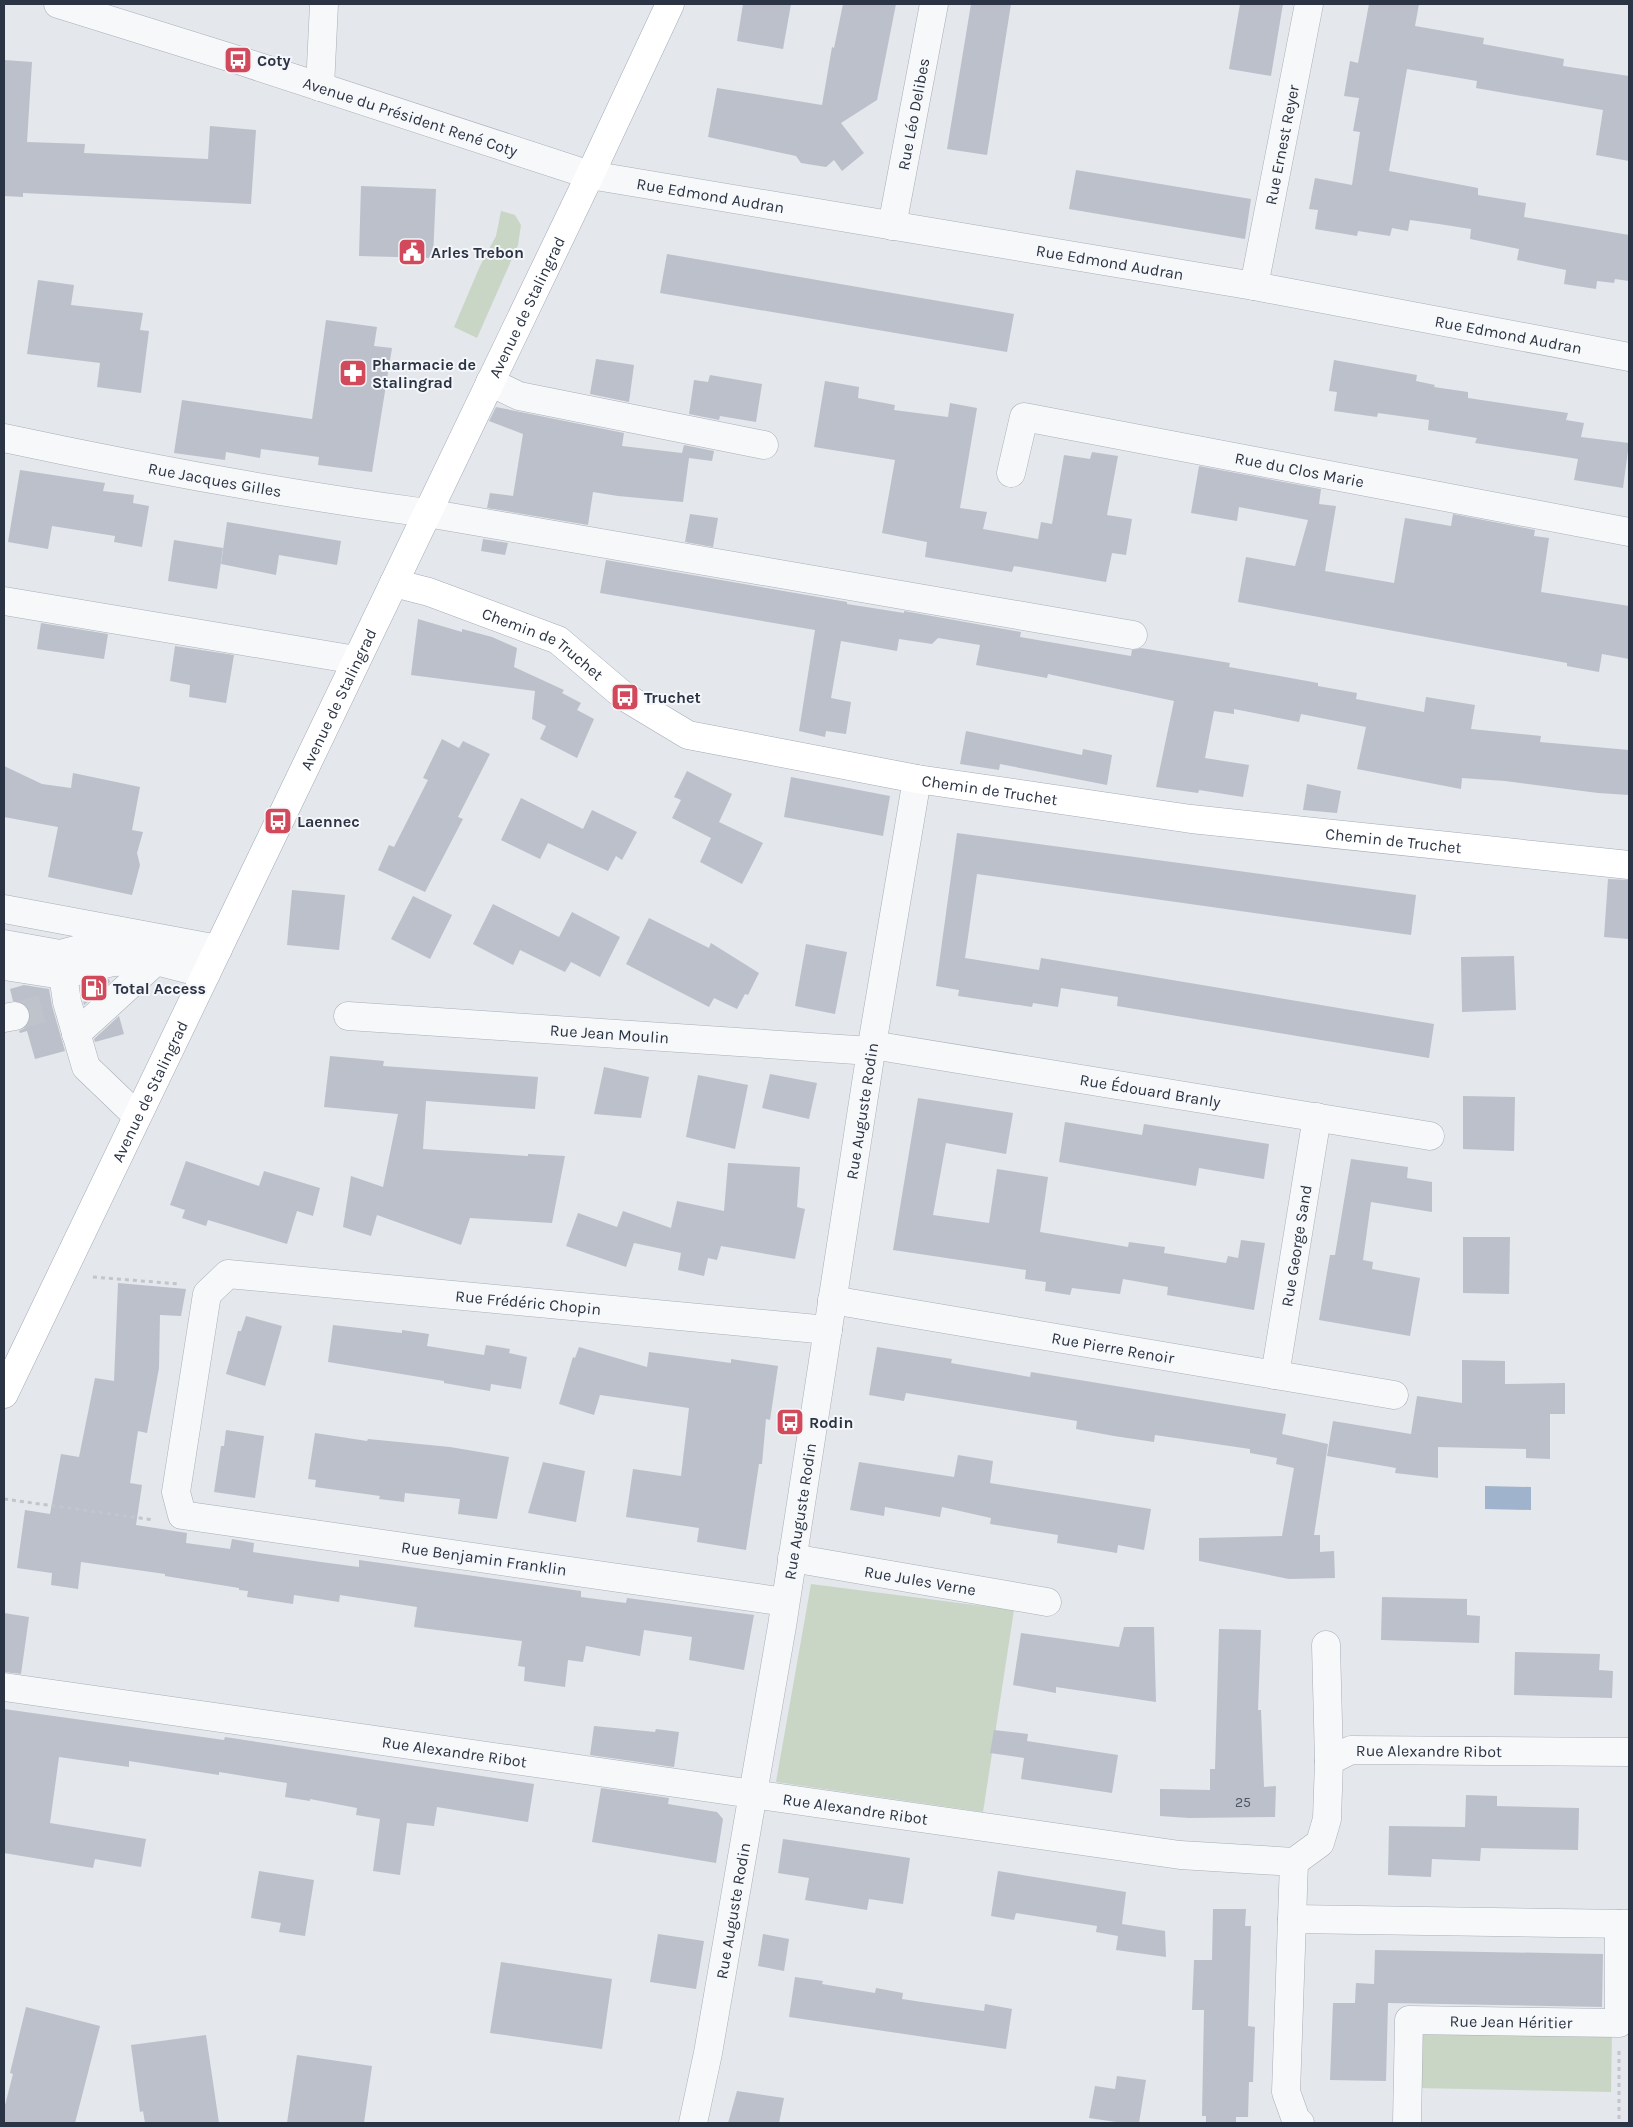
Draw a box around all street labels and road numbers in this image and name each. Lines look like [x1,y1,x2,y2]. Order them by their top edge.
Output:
street label: Rue Léo Delibes [894,56,934,172]
street label: Avenue du Président René Coty [301,73,521,161]
street label: Rue Ernest Reyer [1261,83,1303,206]
street label: Rue Edmond Audran [635,174,786,217]
street label: Avenue de Stalingrad [485,234,569,381]
street label: Rue Edmond Audran [1035,241,1185,284]
street label: Rue Edmond Audran [1433,311,1583,358]
street label: Rue du Clos Marie [1233,448,1366,491]
street label: Rue Jacques Gilles [147,458,283,501]
street label: Chemin de Truchet [479,604,607,684]
street label: Avenue de Stalingrad [296,626,381,773]
street label: Chemin de Truchet [921,771,1059,809]
street label: Chemin de Truchet [1324,824,1463,857]
street label: Avenue de Stalingrad [108,1018,192,1165]
street label: Rue Jean Moulin [549,1021,670,1047]
street label: Rue Auguste Rodin [842,1041,882,1181]
street label: Rue Édouard Branly [1078,1070,1223,1112]
street label: Rue George Sand [1277,1184,1316,1308]
street label: Rue Frédéric Chopin [454,1286,602,1319]
street label: Rue Pierre Renoir [1050,1328,1176,1368]
street label: Rue Auguste Rodin [780,1442,820,1581]
street label: Rue Benjamin Franklin [400,1537,568,1580]
street label: Rue Jules Verne [863,1562,977,1600]
street label: Rue Alexandre Ribot [381,1732,528,1772]
street label: Rue Alexandre Ribot [1356,1741,1502,1761]
street label: Rue Alexandre Ribot [782,1789,929,1829]
street label: Rue Auguste Rodin [712,1841,754,1980]
street label: Rue Jean Héritier [1449,2012,1573,2032]

